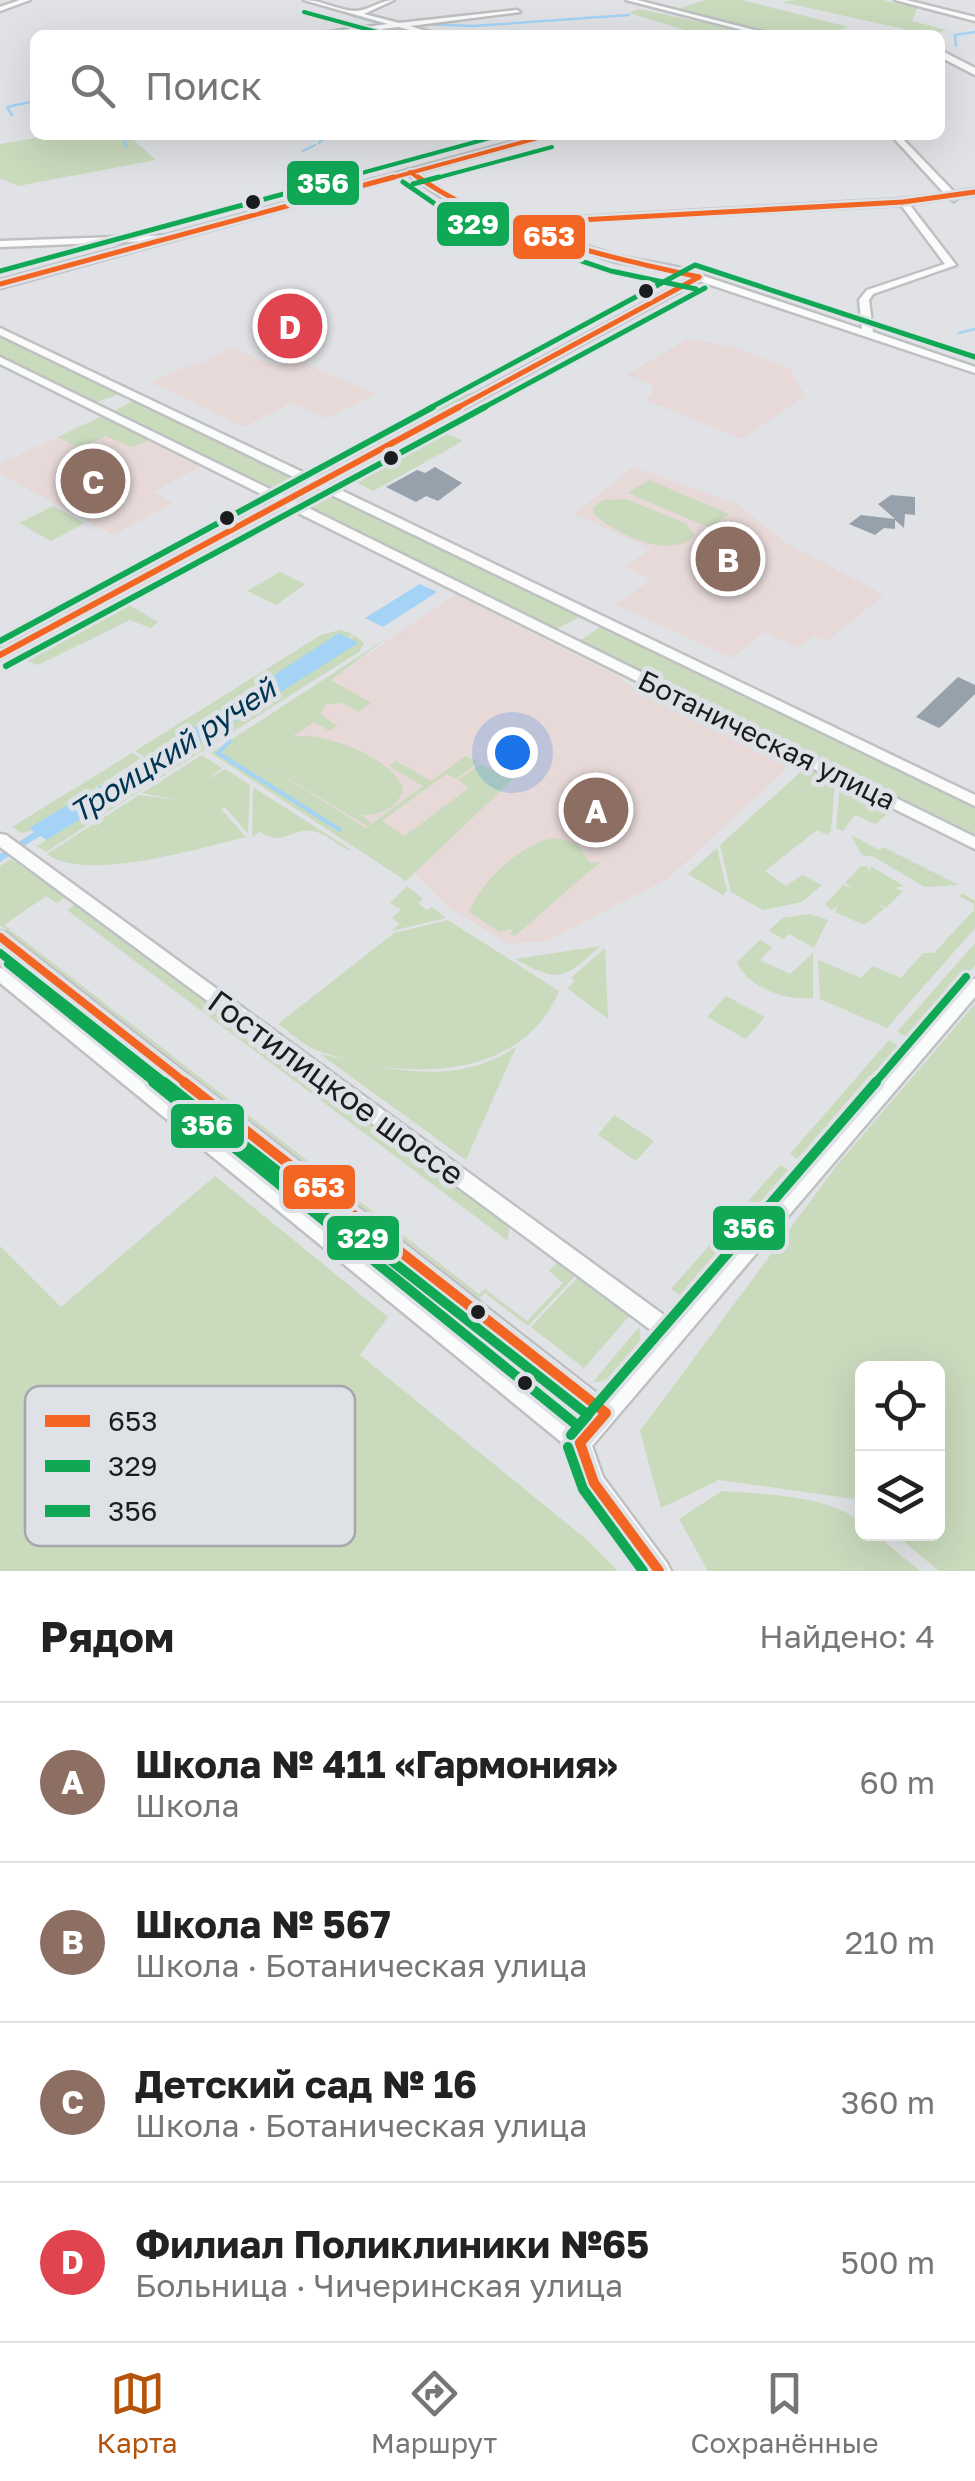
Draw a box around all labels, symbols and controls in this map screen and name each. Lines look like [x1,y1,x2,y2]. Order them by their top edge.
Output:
search box [30,30,945,140]
icon: search [65,58,120,113]
text: Поиск [145,63,262,108]
line badge: 356 [285,159,361,207]
text: 356 [297,166,349,199]
unlabelled marker [243,192,263,212]
line badge: 329 [435,200,511,248]
text: 329 [447,207,499,240]
line badge: 653 [511,213,587,261]
text: 653 [523,219,575,252]
unlabelled marker [636,281,656,301]
pin: D [258,288,322,364]
pin: C [61,444,126,518]
unlabelled marker [381,448,401,468]
unlabelled marker [217,508,237,528]
pin: B [696,522,760,596]
street label: Ботаническая улица [633,663,901,816]
water label: Троицкий ручей [63,669,283,830]
your location [487,727,538,778]
pin: A [564,772,628,848]
street label: Гостилицкое шоссе [201,982,472,1193]
line badge: 356 [169,1102,246,1150]
text: 356 [181,1108,233,1141]
line badge: 653 [281,1163,357,1211]
text: 653 [293,1170,345,1203]
line badge: 356 [711,1204,787,1252]
text: 356 [723,1211,775,1244]
line badge: 329 [325,1214,401,1262]
text: 329 [337,1221,389,1254]
unlabelled marker [468,1302,488,1322]
map controls [855,1361,945,1541]
button: locate [855,1361,945,1451]
unlabelled marker [515,1373,535,1393]
legend [25,1386,355,1546]
text: 653 [108,1404,158,1437]
text: 329 [108,1449,158,1482]
button: layers [855,1451,945,1541]
text: 356 [108,1494,158,1527]
text: Рядом [40,1611,174,1661]
text: Найдено: 4 [759,1617,935,1655]
text: Школа № 411 «Гармония» [135,1741,618,1786]
text: A [61,1763,84,1801]
text: 60 m [859,1763,935,1801]
text: Школа [135,1786,239,1824]
text: Школа № 567 [135,1901,391,1946]
text: B [61,1923,84,1961]
text: 210 m [845,1923,935,1961]
text: Школа · Ботаническая улица [135,1946,587,1984]
text: Детский сад № 16 [135,2061,477,2106]
text: C [61,2083,84,2121]
text: 360 m [841,2083,935,2121]
text: Школа · Ботаническая улица [135,2106,587,2144]
text: Филиал Поликлиники №65 [135,2221,649,2266]
text: D [61,2243,84,2281]
text: 500 m [840,2243,935,2281]
text: Больница · Чичеринская улица [135,2266,623,2304]
tab: Карта [97,2366,178,2459]
tab: Маршрут [371,2366,497,2459]
tab: Сохранённые [690,2366,878,2459]

